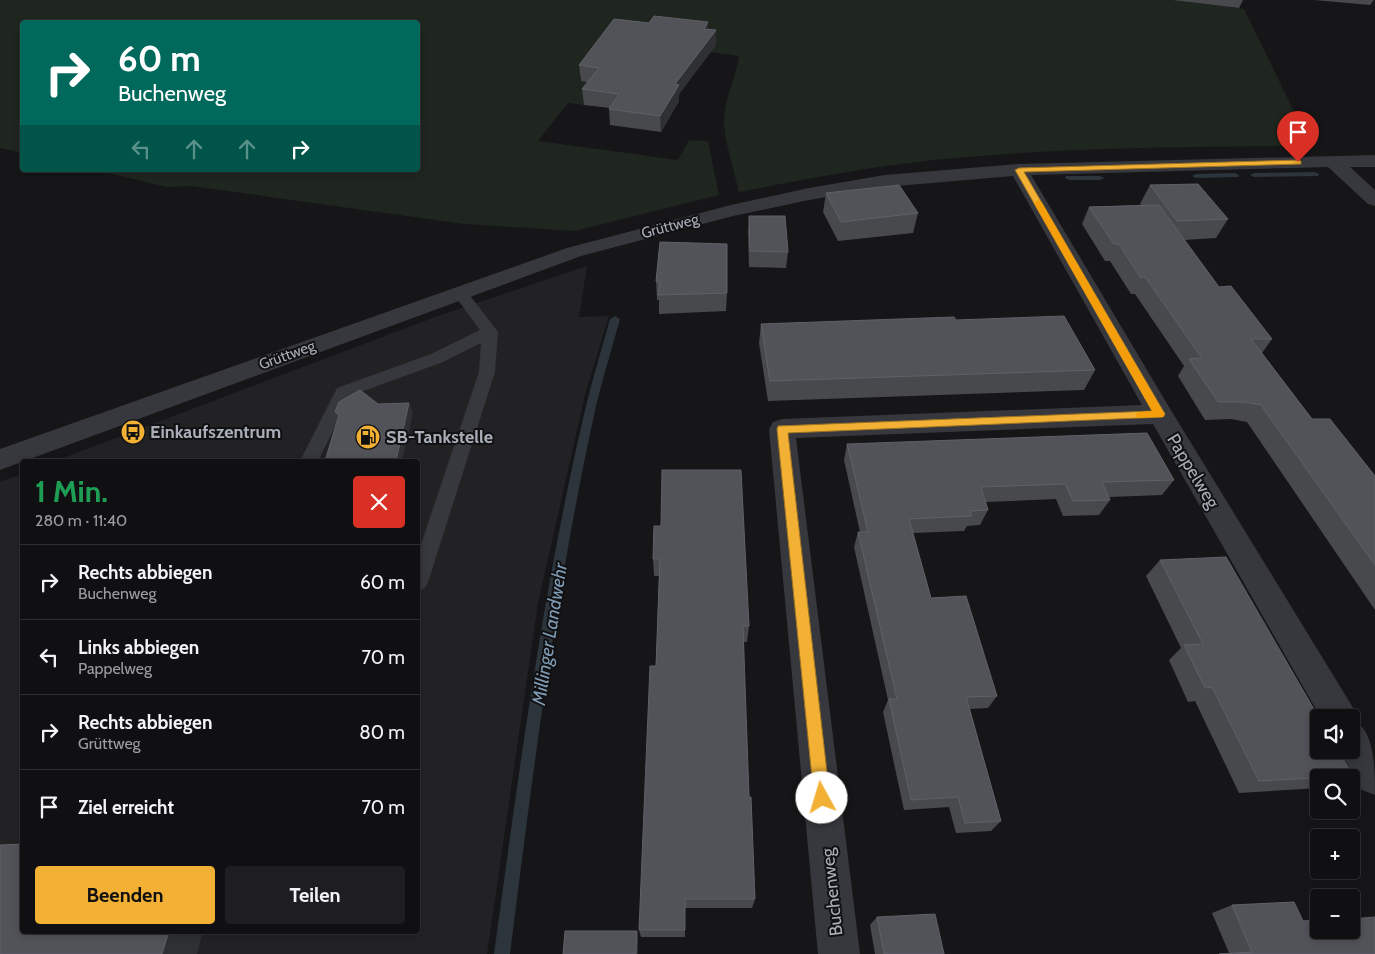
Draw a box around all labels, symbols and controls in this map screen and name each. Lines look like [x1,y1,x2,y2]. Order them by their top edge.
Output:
text: 60 m [118,37,201,80]
icon: right [35,40,100,105]
text: Buchenweg [118,80,226,107]
pin [1277,111,1319,162]
icon: arrive [1284,118,1312,146]
icon: left [127,135,155,163]
icon: ahead [180,135,208,163]
icon: ahead [233,135,261,163]
icon: right [286,135,314,163]
street label: Grüttweg [639,210,701,242]
street label: Grüttweg [256,336,318,373]
bus stop icon: Einkaufszentrum [120,419,146,445]
place label: Einkaufszentrum [150,421,281,443]
fuel station icon: SB-Tankstelle [355,424,381,450]
place label: SB-Tankstelle [386,426,493,448]
street label: Pappelweg [1162,430,1224,513]
text: 1 Min. [35,473,108,510]
button: close [353,476,405,528]
text: 280 m · 11:40 [35,511,127,530]
water label: Millinger Landwehr [527,560,572,708]
text: Rechts abbiegen [78,561,212,584]
icon: right [35,568,63,596]
text: 60 m [360,571,405,594]
text: Buchenweg [78,584,156,603]
text: Links abbiegen [78,636,199,659]
icon: left [35,643,63,671]
text: 70 m [361,646,405,669]
text: Pappelweg [78,659,152,678]
map controls [1310,709,1360,939]
button: sound [1310,709,1360,759]
text: Rechts abbiegen [78,711,212,734]
icon: right [35,718,63,746]
text: 80 m [359,721,405,744]
text: Grüttweg [78,734,141,753]
button: search [1310,769,1360,819]
position arrow [795,771,847,823]
icon: arrive [35,793,63,821]
text: Ziel erreicht [78,796,174,819]
text: 70 m [361,796,405,819]
button: + [1310,829,1360,879]
street label: Buchenweg [816,846,848,937]
button: Beenden [35,866,215,924]
button: Teilen [225,866,405,924]
button: − [1310,889,1360,939]

